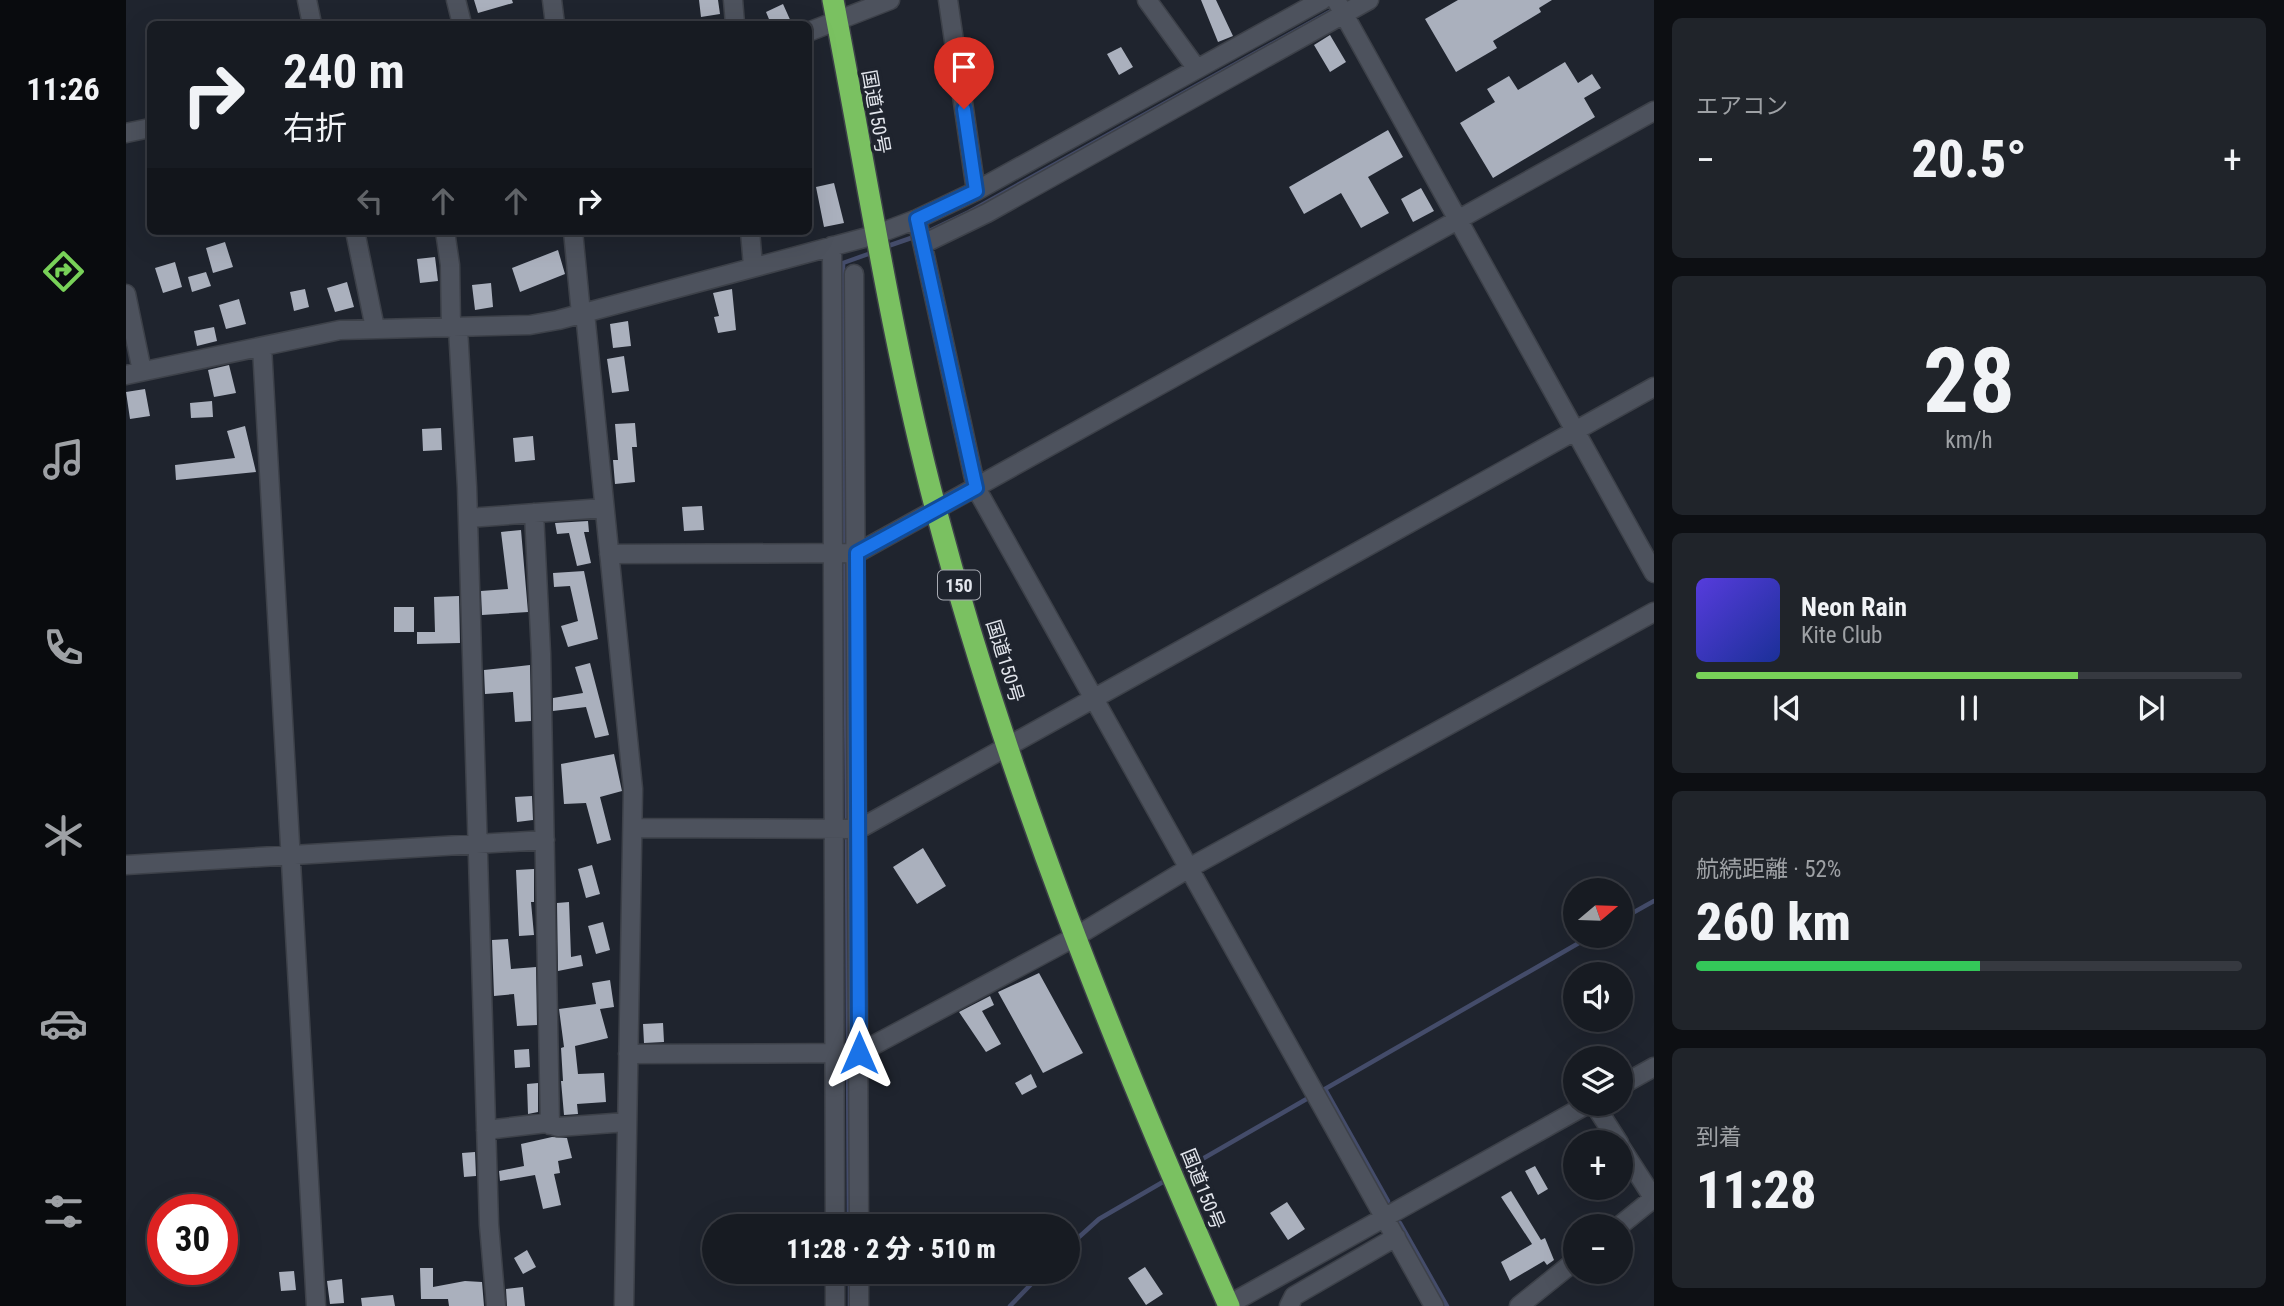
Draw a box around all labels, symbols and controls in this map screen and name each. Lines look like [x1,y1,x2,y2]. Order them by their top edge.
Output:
pin [934,37,994,109]
text: 240 m [283,43,405,100]
icon: arrive [945,48,983,86]
icon: right [168,49,259,140]
street label: 国道150号 [857,68,895,156]
text: 11:26 [26,70,100,108]
text: エアコン [1696,93,1788,120]
text: 右折 [283,109,347,147]
text: 20.5° [1911,129,2027,190]
text: − [1696,138,1715,182]
text: + [2223,138,2242,182]
icon: left [351,182,389,220]
icon: ahead [424,182,462,220]
icon: ahead [497,182,535,220]
icon: right [570,182,608,220]
icon: directions [39,247,88,296]
text: 28 [1923,328,2015,434]
text: km/h [1945,427,1993,454]
icon: music [39,435,88,484]
road number: 150 [938,570,980,600]
text: Neon Rain [1801,592,1907,622]
street label: 国道150号 [982,617,1028,705]
text: Kite Club [1801,622,1882,649]
icon: phone [39,623,88,672]
icon: previous [1768,689,1806,727]
icon: pause [1950,689,1988,727]
icon: next [2132,689,2170,727]
icon: climate [39,811,88,860]
text: 航続距離 · 52% [1696,856,1841,883]
north arrow [1563,878,1633,948]
map controls [1563,878,1633,1284]
text: 260 km [1696,892,1851,953]
button: sound [1563,962,1633,1032]
icon: car [39,999,88,1048]
position arrow [822,1016,896,1090]
button: layers [1563,1046,1633,1116]
text: 到着 [1696,1124,1742,1151]
button: + [1563,1130,1633,1200]
street label: 国道150号 [1176,1145,1230,1233]
text: 11:28 [1696,1160,1816,1221]
icon: filters [39,1187,88,1236]
speed limit sign: 30 [147,1194,238,1285]
button: − [1563,1214,1633,1284]
text: 11:28 · 2 分 · 510 m [786,1234,996,1264]

